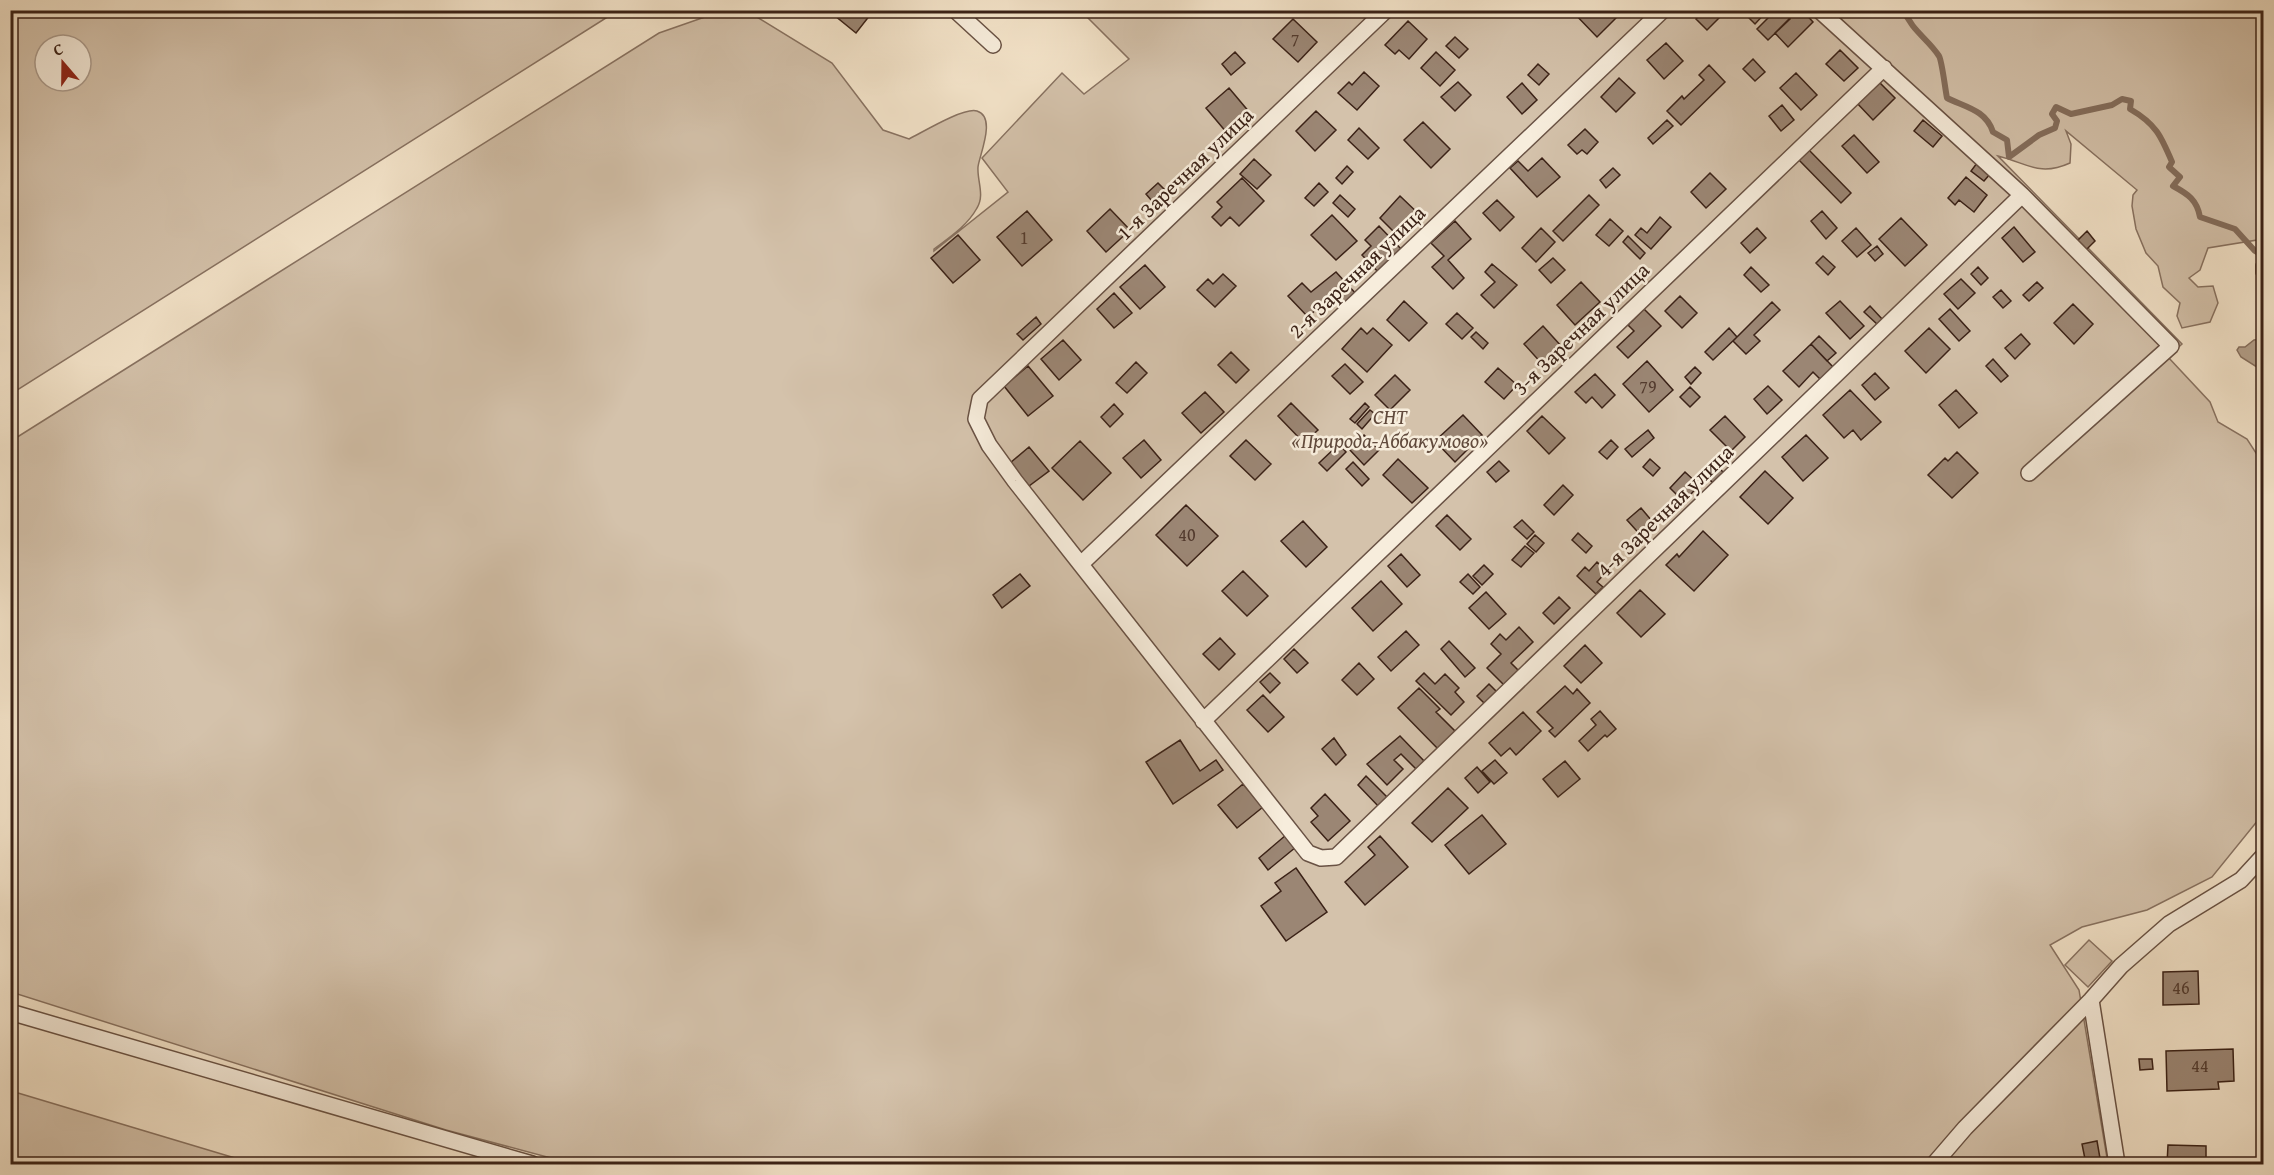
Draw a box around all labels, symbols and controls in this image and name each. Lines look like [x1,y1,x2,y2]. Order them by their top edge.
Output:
house number: 7 [1291,26,1299,53]
north arrow [33,33,93,93]
text: С [50,36,66,62]
street label: 1-я Заречная улица [1109,100,1260,247]
street label: 2-я Заречная улица [1281,198,1432,345]
house number: 1 [1020,224,1028,251]
street label: 3-я Заречная улица [1505,255,1656,402]
house number: 79 [1639,373,1657,400]
park label: СНТ «Природа-Аббакумово» [1292,401,1488,456]
street label: 4-я Заречная улица [1589,437,1740,584]
house number: 40 [1178,521,1196,548]
house number: 46 [2172,974,2190,1001]
house number: 44 [2191,1052,2209,1079]

